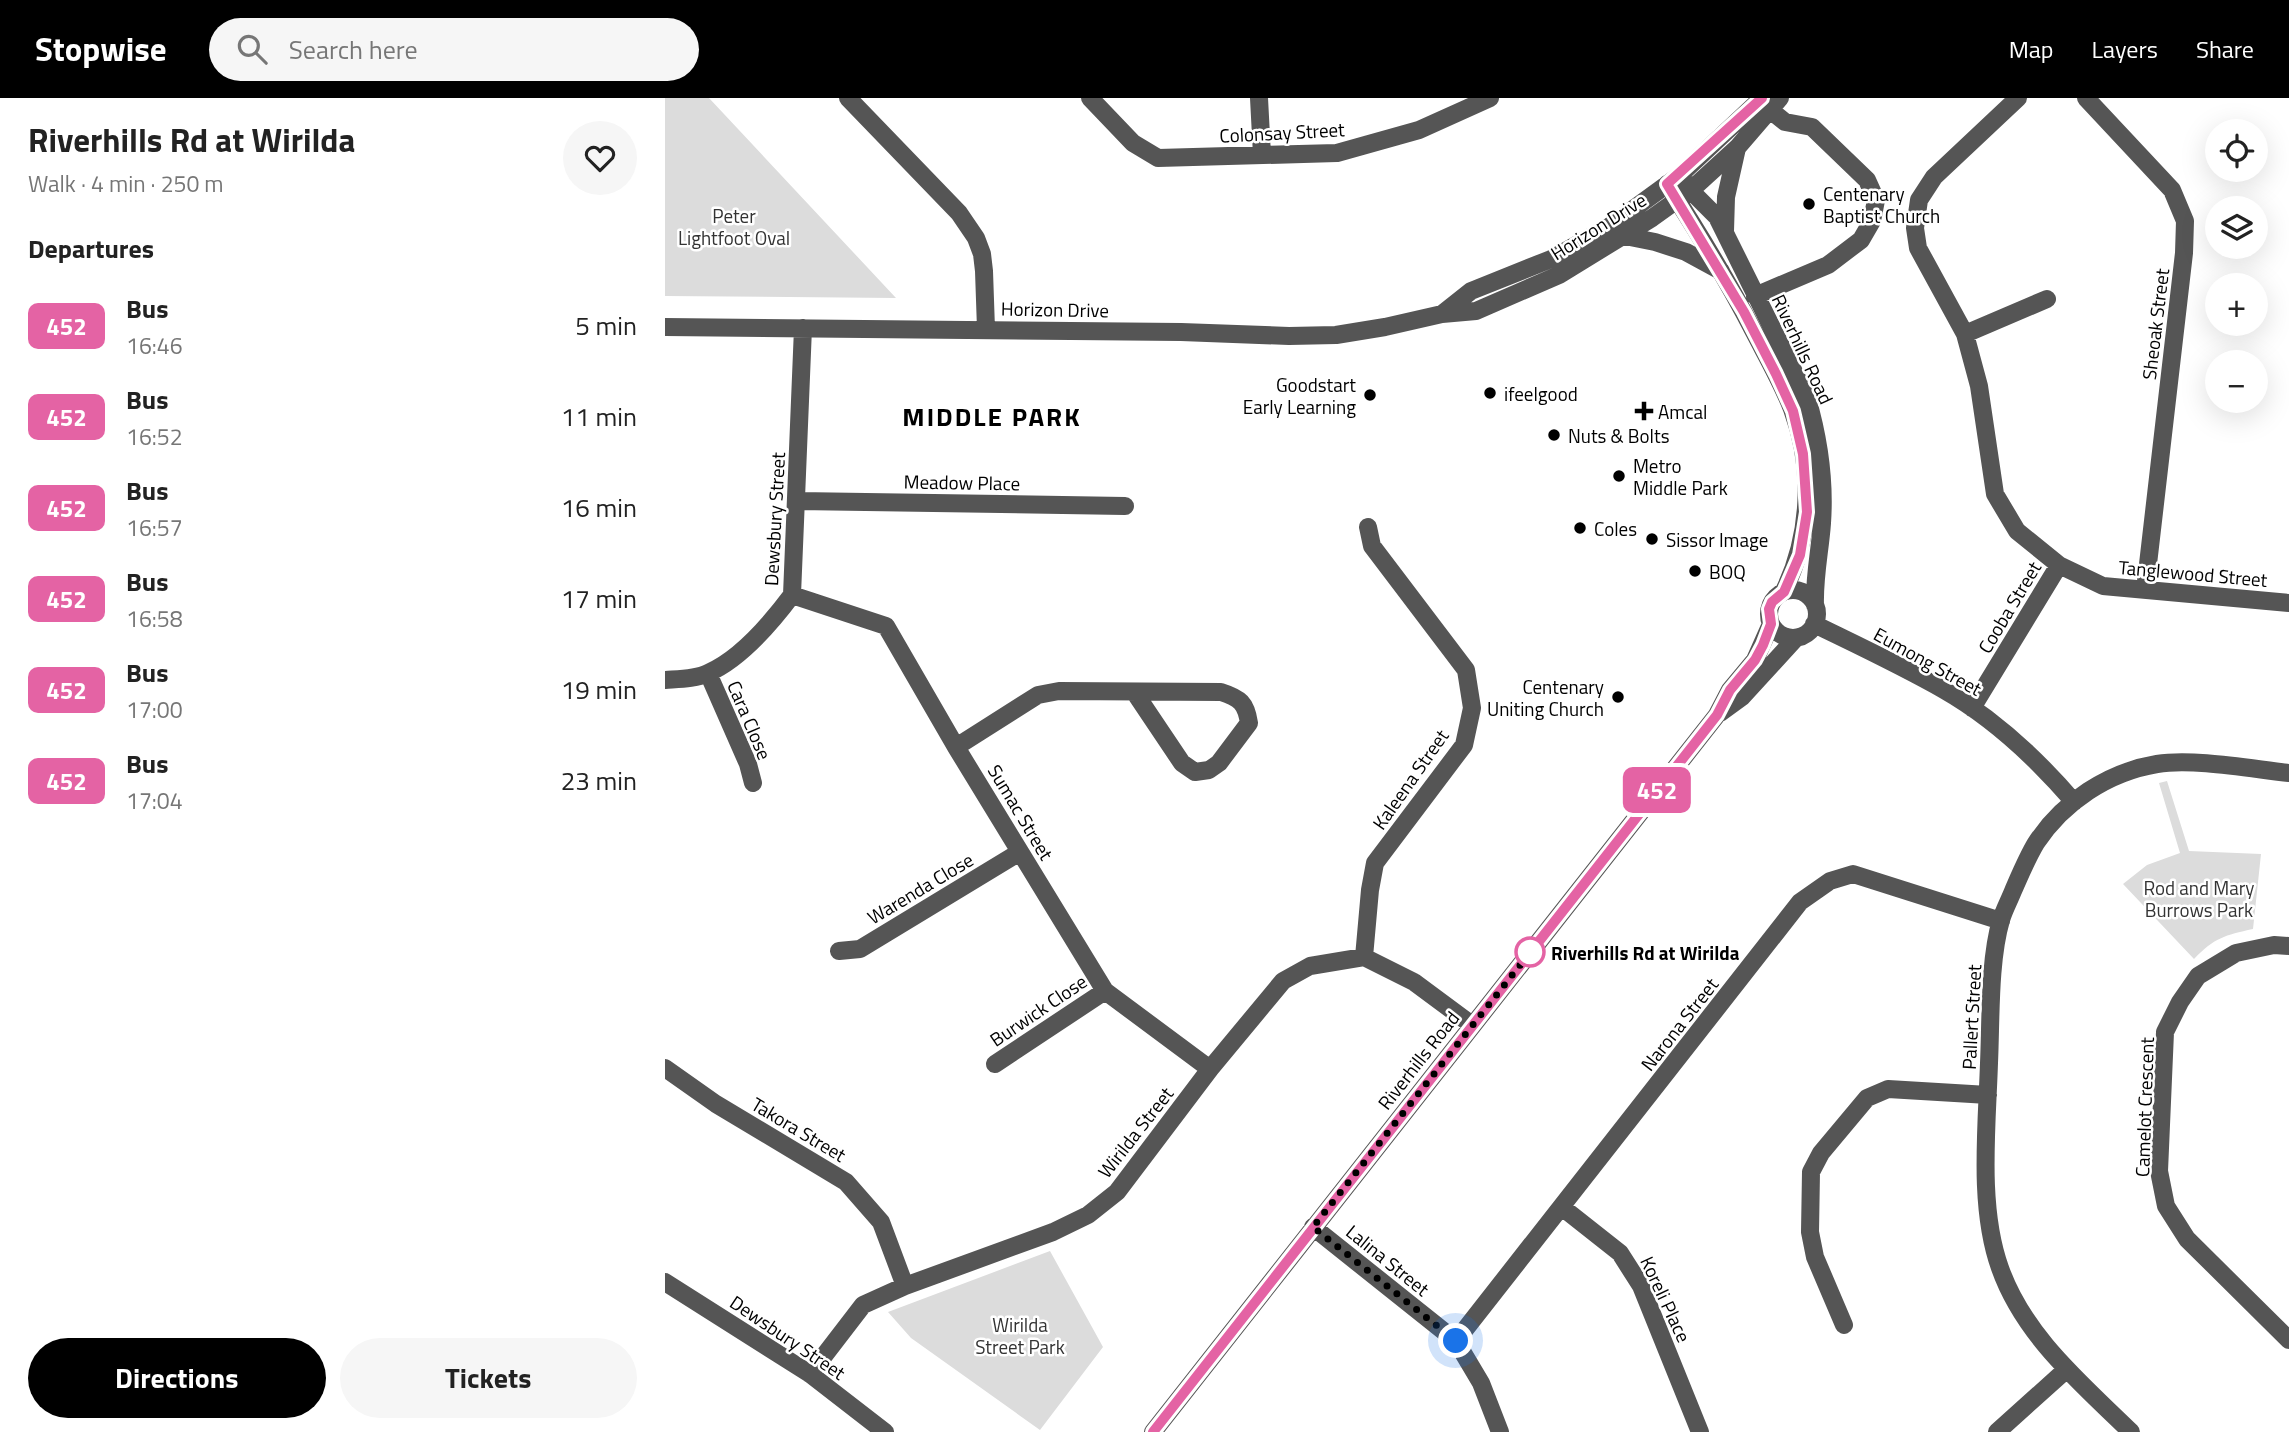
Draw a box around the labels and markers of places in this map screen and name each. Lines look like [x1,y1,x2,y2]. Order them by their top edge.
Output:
place label: Centenary Baptist Church [1823,179,1940,230]
marker: Centenary Baptist Church [1801,196,1817,212]
place label: Goodstart Early Learning [1243,370,1356,421]
place label: ifeelgood [1504,379,1578,408]
marker: ifeelgood [1482,385,1498,401]
marker: Goodstart Early Learning [1362,387,1378,403]
place label: Amcal [1658,397,1707,426]
marker: Amcal [1636,403,1652,419]
place label: Nuts & Bolts [1568,421,1670,450]
marker: Nuts & Bolts [1546,427,1562,443]
place label: Metro Middle Park [1633,451,1728,502]
marker: Metro Middle Park [1611,468,1627,484]
place label: Coles [1594,514,1637,543]
marker: Coles [1572,520,1588,536]
place label: Sissor Image [1666,525,1768,554]
marker: Sissor Image [1644,531,1660,547]
place label: BOQ [1709,557,1746,586]
marker: BOQ [1687,563,1703,579]
place label: Centenary Uniting Church [1487,672,1604,723]
marker: Centenary Uniting Church [1610,689,1626,705]
marker: Riverhills Rd at Wirilda [1515,937,1545,967]
place label: Riverhills Rd at Wirilda [1551,938,1740,967]

